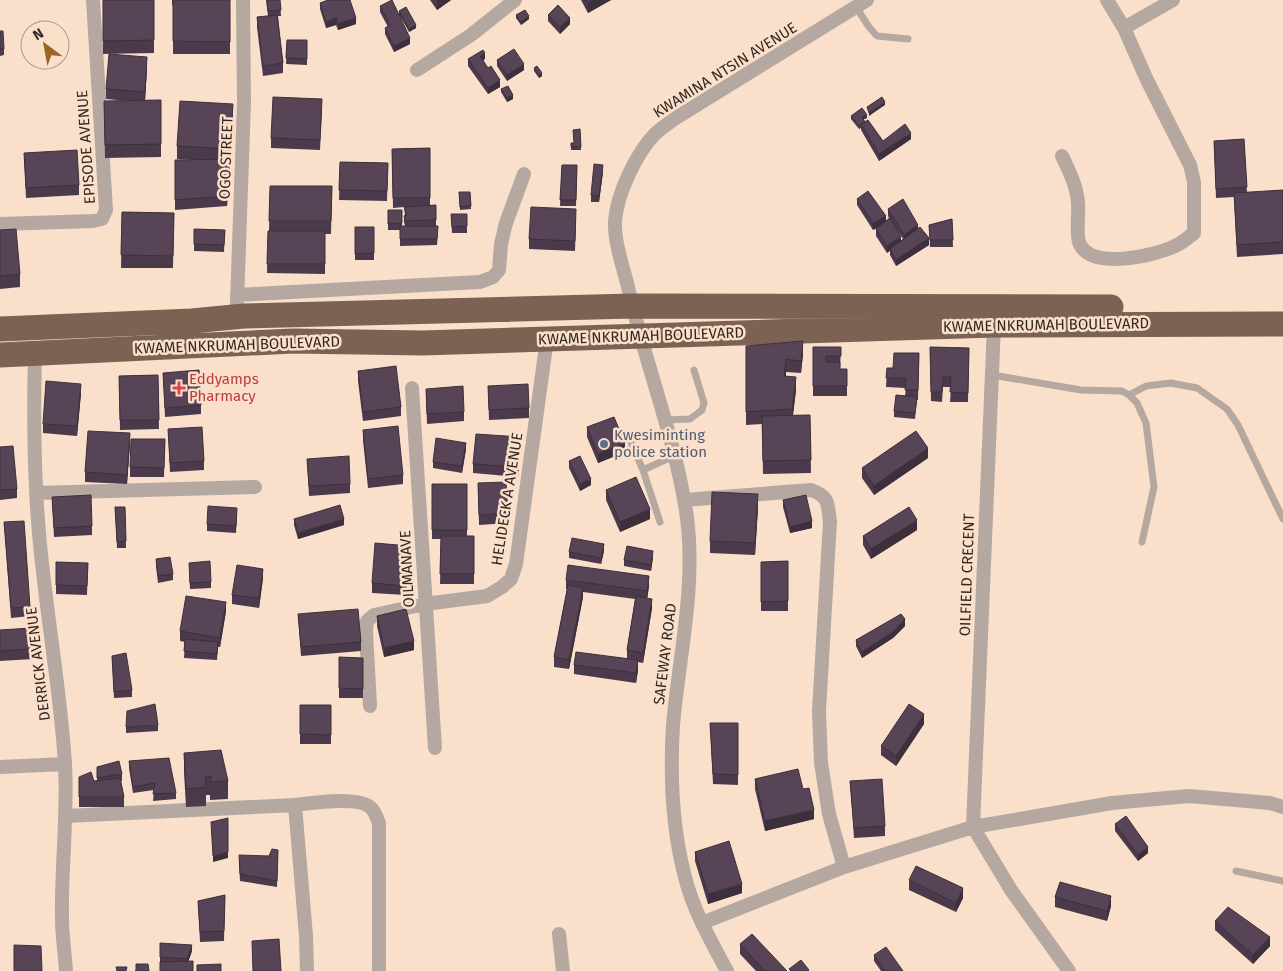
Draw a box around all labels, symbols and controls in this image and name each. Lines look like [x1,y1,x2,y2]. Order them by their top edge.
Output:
street label: KWAMINA NTSIN AVENUE [650,18,800,122]
north arrow [20,20,70,70]
text: N [30,25,47,44]
street label: EPISODE AVENUE [73,89,99,205]
street label: OGO STREET [216,116,236,200]
street label: KWAME NKRUMAH BOULEVARD [943,314,1149,336]
street label: KWAME NKRUMAH BOULEVARD [538,323,744,349]
street label: KWAME NKRUMAH BOULEVARD [134,332,340,358]
place label: Eddyamps Pharmacy [189,370,259,405]
marker: Eddyamps Pharmacy [173,382,185,394]
place label: Kwesiminting police station [614,426,707,461]
street label: HELIDECK A AVENUE [488,431,526,567]
marker: Kwesiminting police station [598,438,610,450]
street label: OILFIELD CRECENT [956,513,978,637]
street label: OILMANAVE [396,530,418,608]
street label: SAFEWAY ROAD [650,602,680,706]
street label: DERRICK AVENUE [22,606,54,722]

